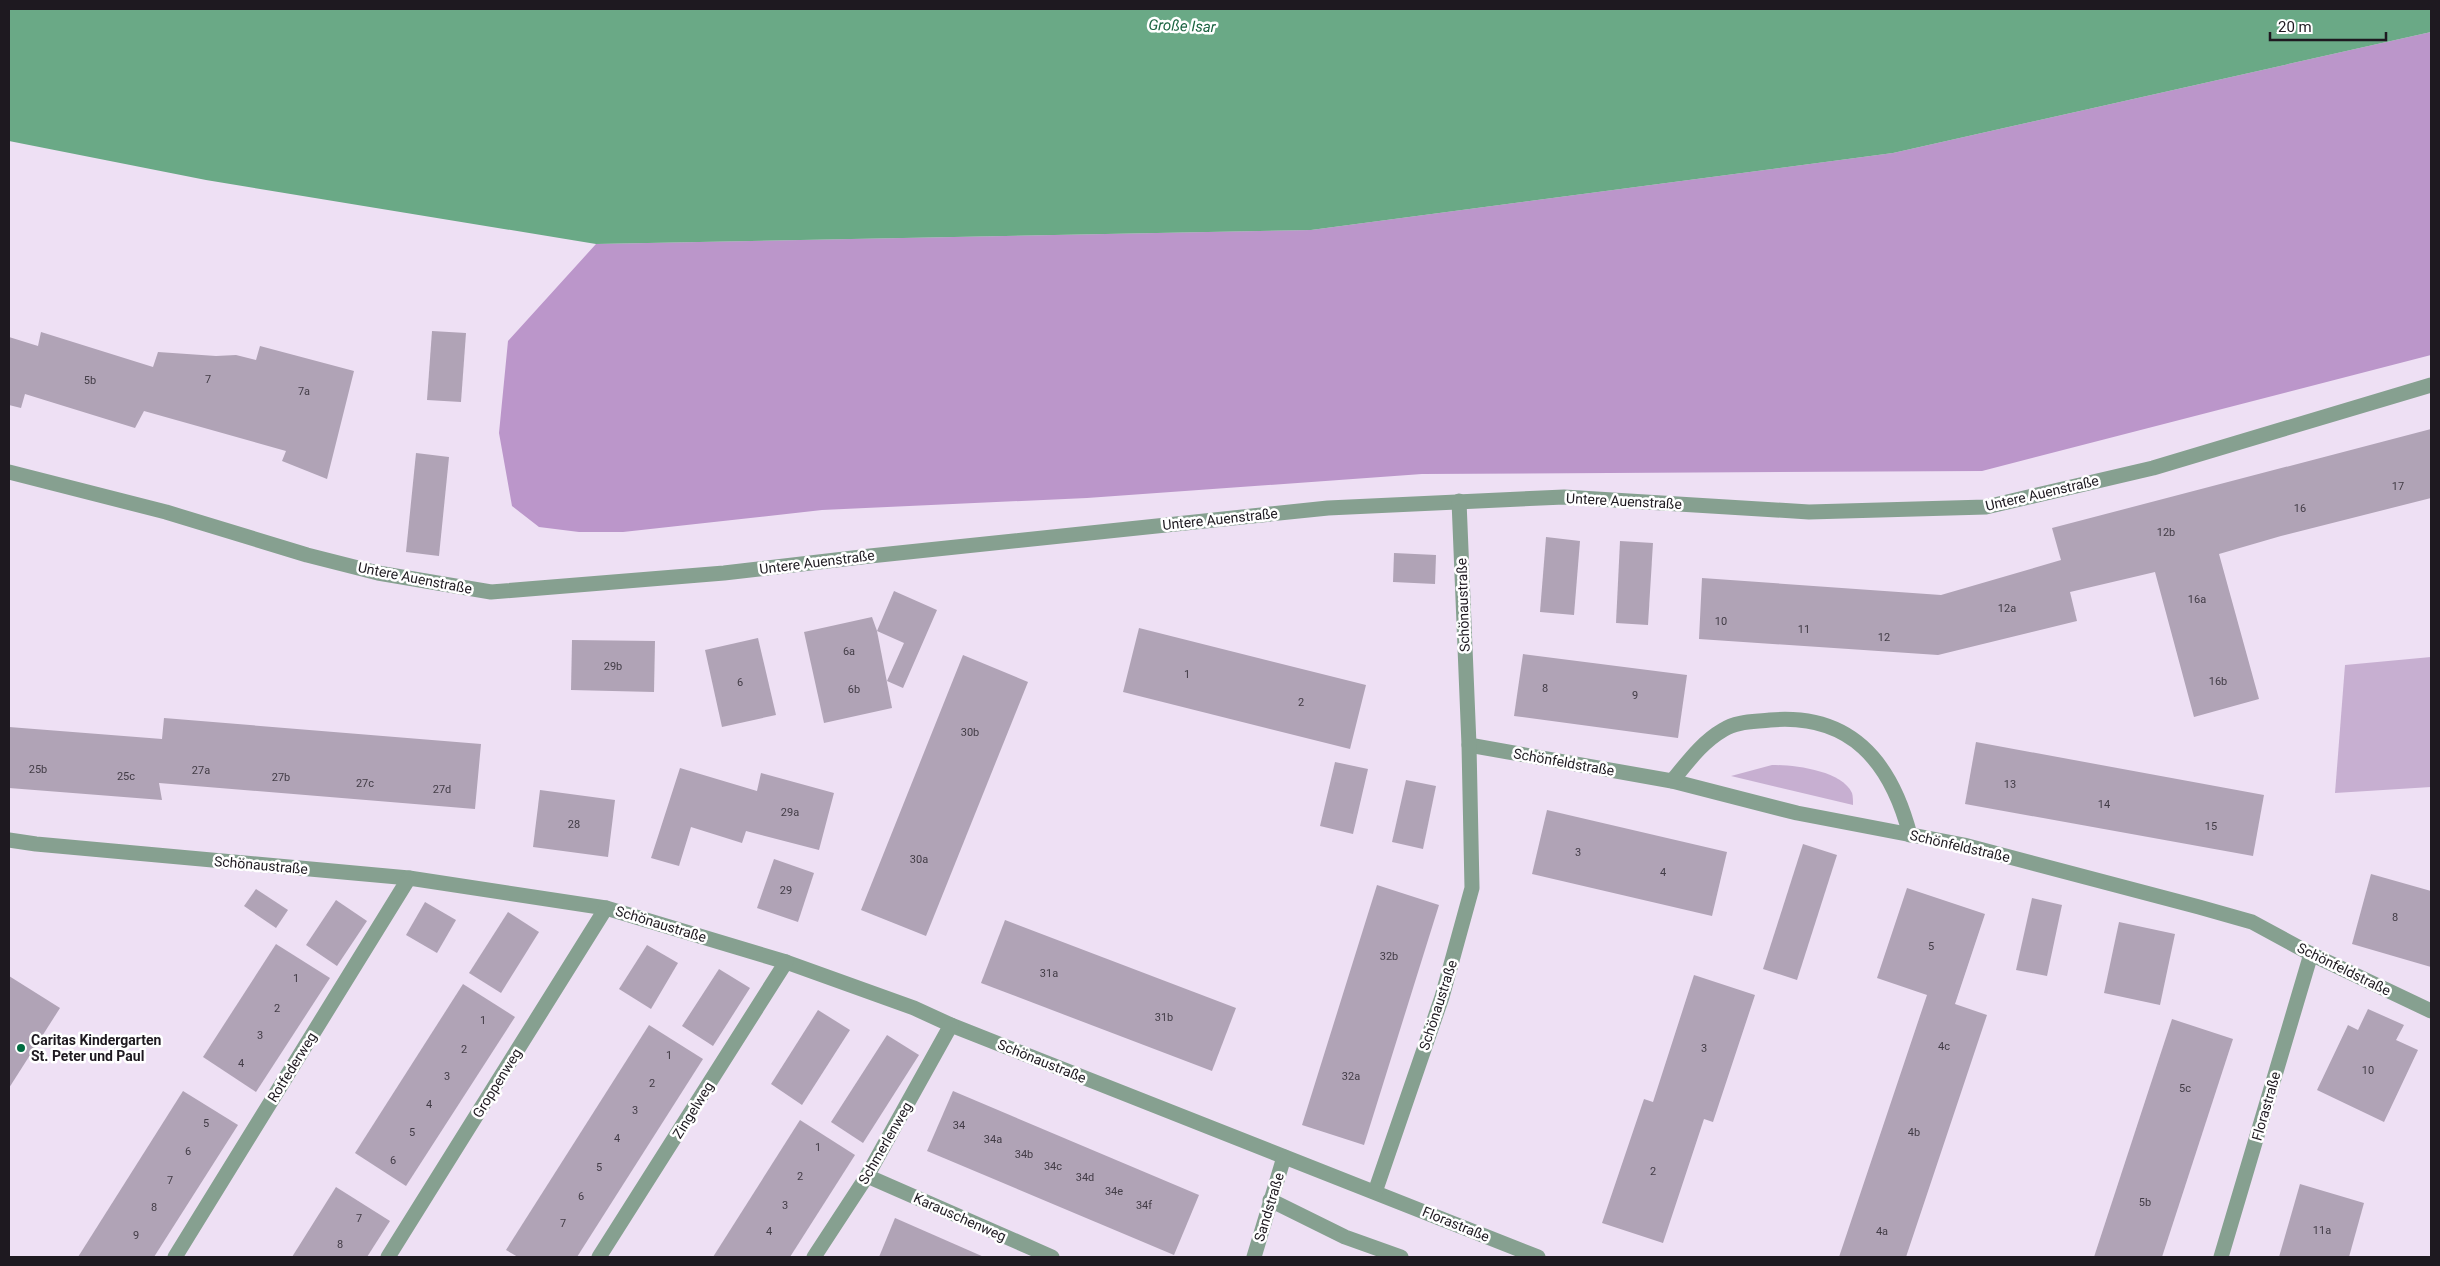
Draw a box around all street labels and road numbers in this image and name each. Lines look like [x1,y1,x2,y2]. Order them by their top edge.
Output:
street label: Untere Auenstraße [1984,472,2100,514]
street label: Untere Auenstraße [1566,490,1682,512]
street label: Untere Auenstraße [1162,505,1278,533]
street label: Untere Auenstraße [759,547,875,577]
street label: Schönaustraße [1453,558,1473,652]
street label: Untere Auenstraße [357,559,473,597]
street label: Schönfeldstraße [1512,745,1616,779]
street label: Schönfeldstraße [1908,827,2012,865]
street label: Schönaustraße [213,853,309,877]
street label: Schönaustraße [614,903,708,945]
street label: Schönfeldstraße [2295,939,2393,999]
street label: Schönaustraße [1416,958,1460,1052]
street label: Rotfederweg [264,1029,320,1105]
street label: Schönaustraße [995,1036,1089,1086]
street label: Groppenweg [469,1045,525,1121]
street label: Florastraße [2249,1070,2283,1142]
street label: Zingelweg [669,1079,717,1141]
street label: Schmerlenweg [855,1099,915,1187]
street label: Sandstraße [1251,1171,1287,1243]
street label: Karauschenweg [911,1189,1009,1245]
street label: Florastraße [1420,1203,1492,1245]

